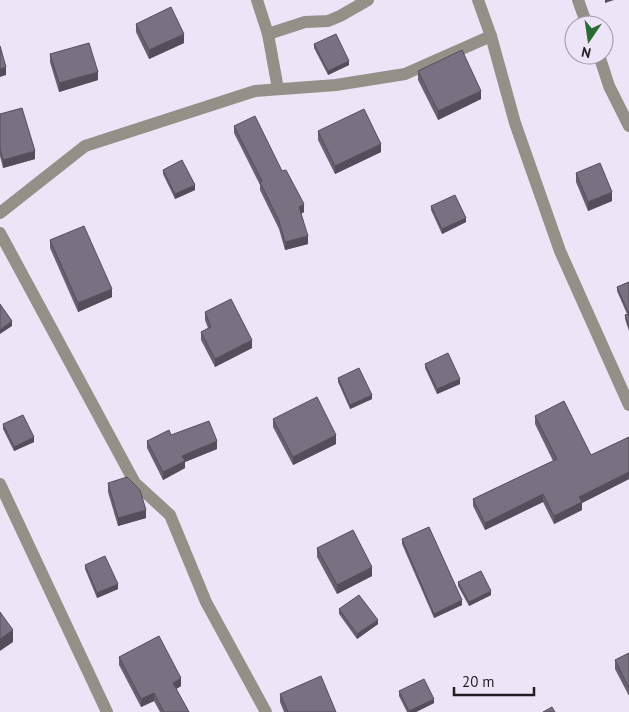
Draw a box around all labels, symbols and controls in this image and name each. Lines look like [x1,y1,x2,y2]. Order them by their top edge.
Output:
north arrow [564,15,614,65]
text: N [580,43,593,62]
scale bar [454,664,534,696]
text: 20 m [462,672,495,691]

